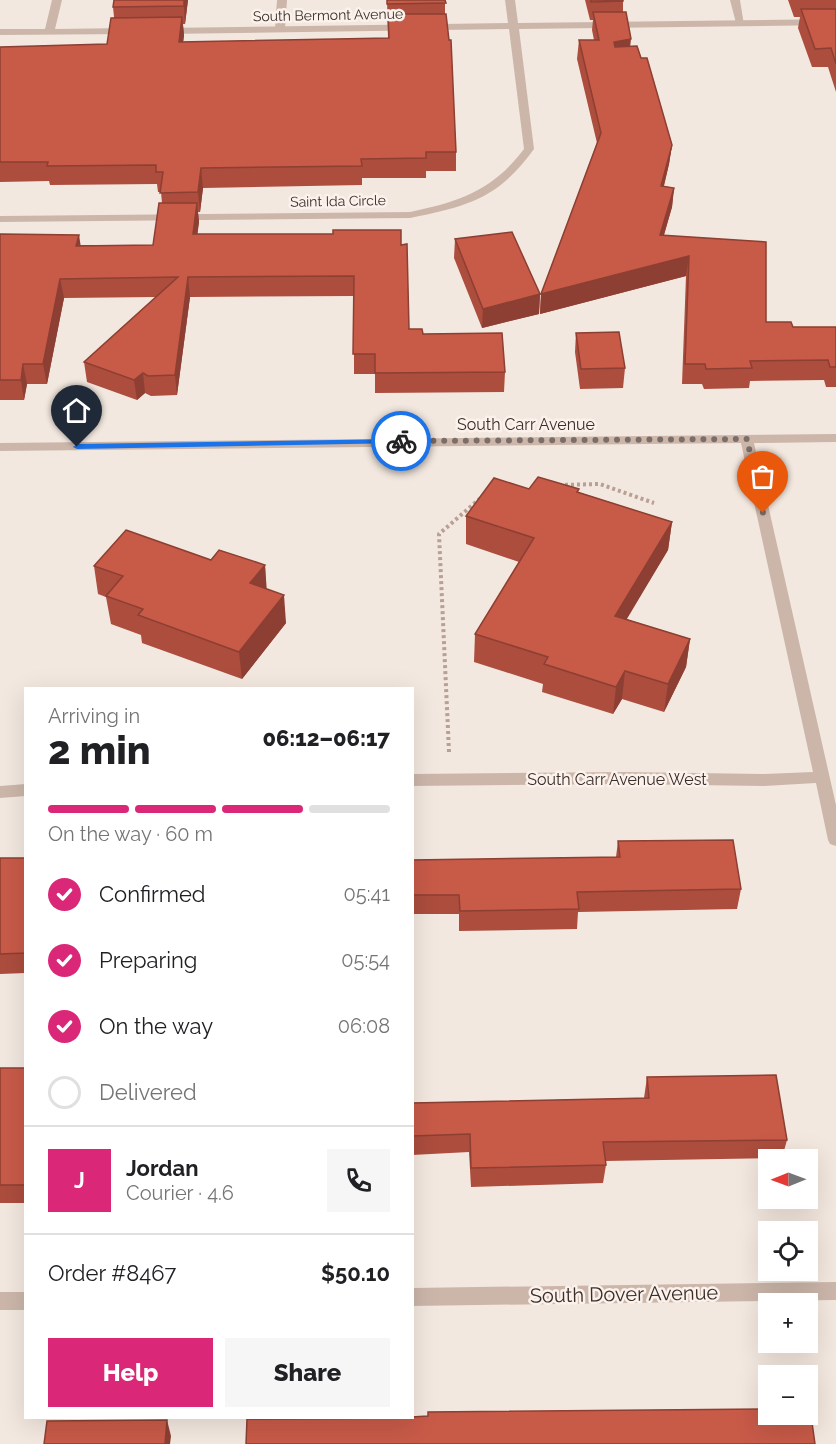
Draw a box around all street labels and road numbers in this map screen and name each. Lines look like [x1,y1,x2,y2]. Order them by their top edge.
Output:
street label: South Bermont Avenue [253,6,403,24]
street label: Saint Ida Circle [290,192,386,210]
street label: South Carr Avenue [457,415,595,434]
street label: South Carr Avenue West [527,770,707,789]
street label: South Dover Avenue [530,1280,719,1308]

